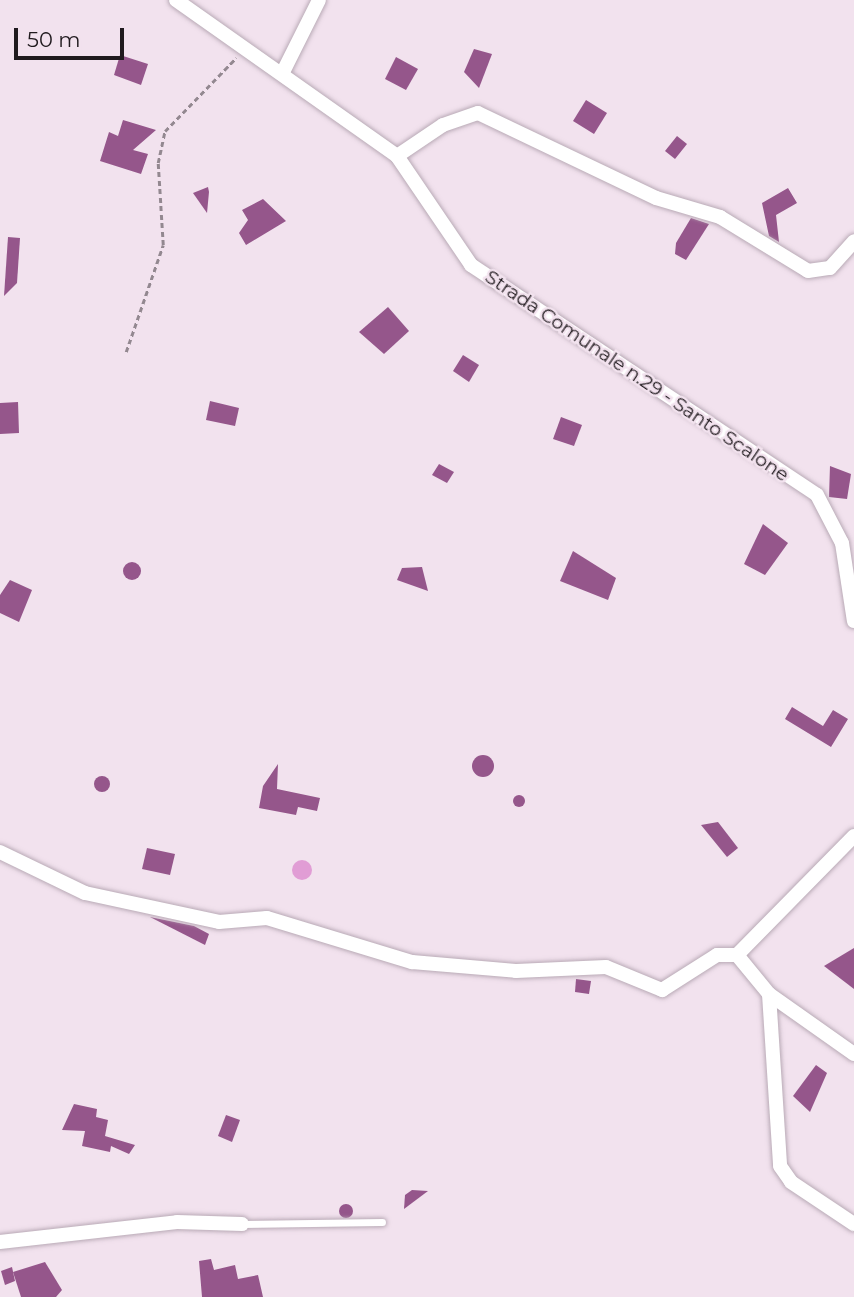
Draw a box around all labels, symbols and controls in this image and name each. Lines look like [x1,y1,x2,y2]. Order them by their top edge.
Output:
scale bar [18,14,128,58]
text: 50 m [27,27,81,52]
street label: Strada Comunale n.29 - Santo Scalone [481,265,793,487]

